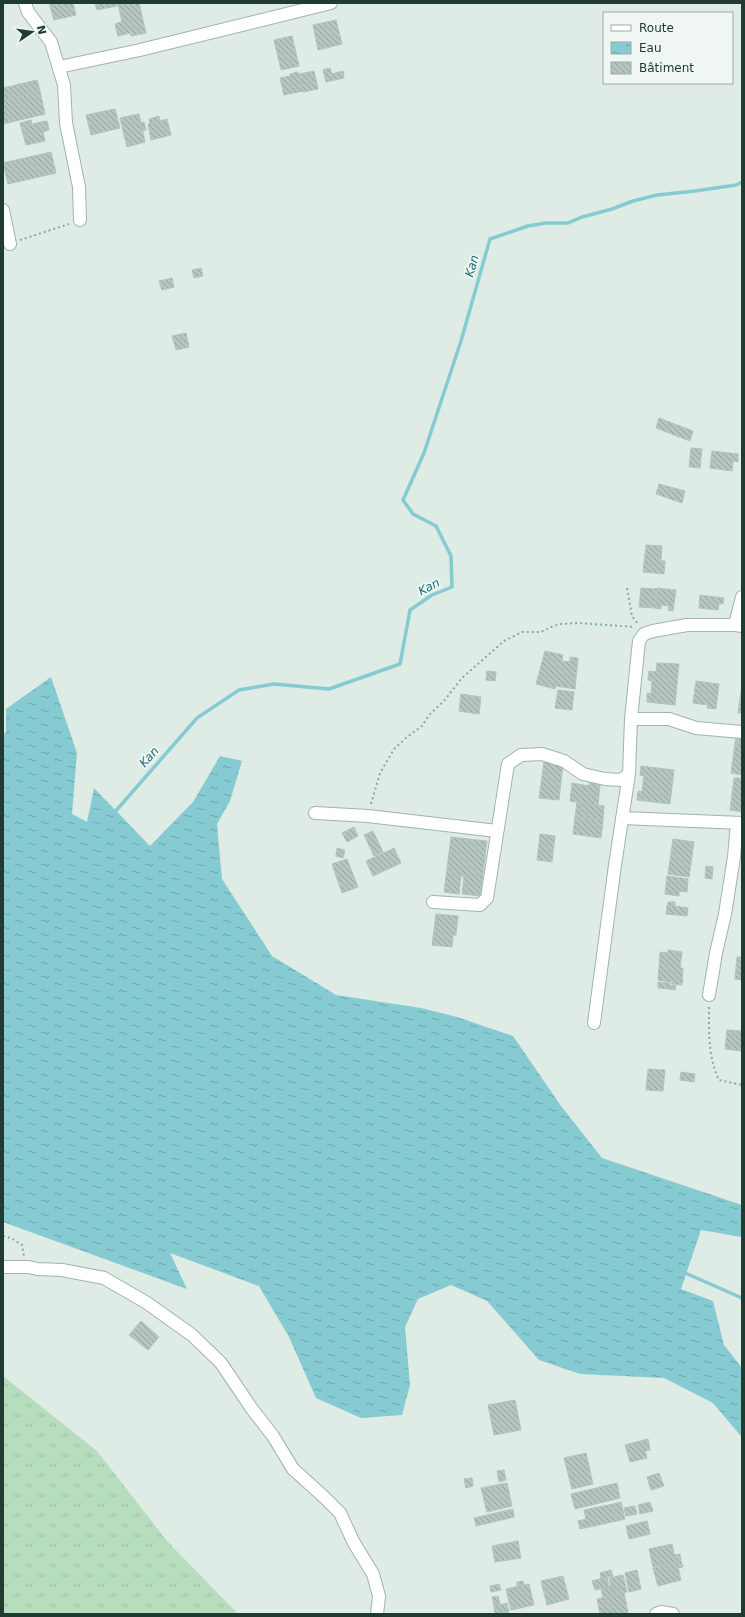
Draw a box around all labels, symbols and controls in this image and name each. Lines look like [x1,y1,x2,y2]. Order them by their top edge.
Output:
north arrow [12,12,52,52]
legend [603,12,733,84]
text: Route [639,21,674,35]
text: N [34,24,49,36]
text: Eau [639,41,662,55]
text: Bâtiment [639,61,694,75]
water label: Kan [462,253,482,279]
water label: Kan [416,576,442,598]
water label: Kan [136,744,162,770]

